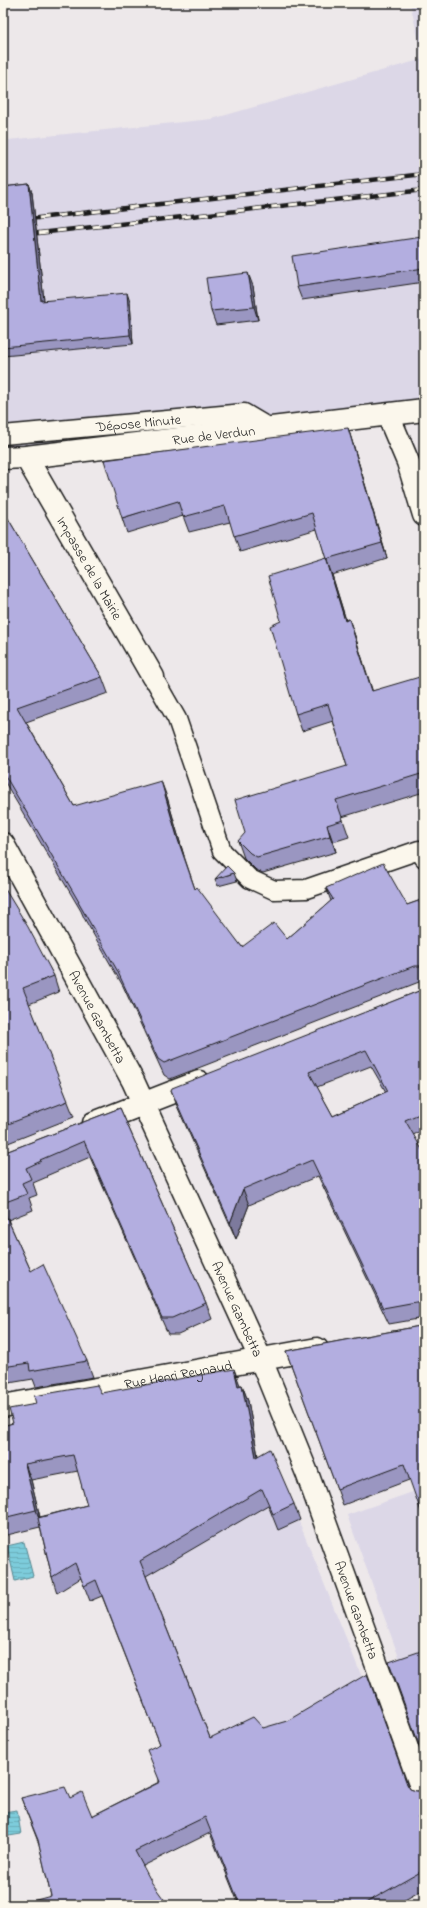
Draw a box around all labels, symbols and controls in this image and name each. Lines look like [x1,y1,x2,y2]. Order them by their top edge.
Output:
street label: Dépose Minute [94,410,183,439]
street label: Rue de Verdun [171,421,256,452]
street label: Impasse de la Mairie [51,513,127,625]
street label: Avenue Gambetta [62,967,130,1068]
street label: Avenue Gambetta [205,1258,267,1361]
street label: Rue Henri Reynaud [123,1356,234,1396]
street label: Avenue Gambetta [328,1558,383,1663]

